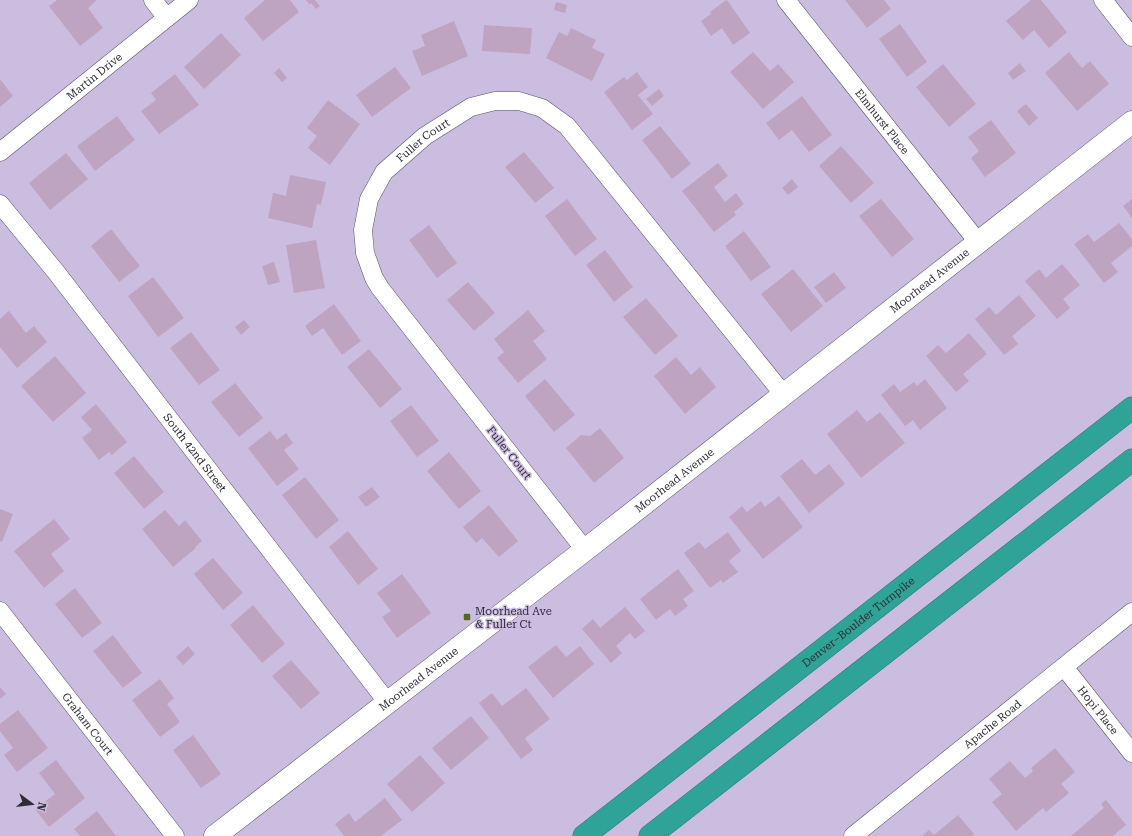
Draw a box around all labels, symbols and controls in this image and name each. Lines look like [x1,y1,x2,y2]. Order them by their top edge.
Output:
street label: Martin Drive [64,50,125,102]
street label: Elmhurst Place [853,86,912,157]
street label: Fuller Court [394,116,452,165]
street label: Moorhead Avenue [887,246,972,315]
street label: South 42nd Street [161,411,229,494]
street label: Fuller Court [484,424,534,482]
street label: Moorhead Avenue [632,445,716,515]
street label: Denver–Boulder Turnpike [799,574,917,670]
place label: Moorhead Ave & Fuller Ct [475,605,552,631]
marker: Moorhead Ave & Fuller Ct [462,612,472,622]
street label: Moorhead Avenue [376,644,461,714]
street label: Hopi Place [1075,683,1121,737]
street label: Graham Court [60,690,116,758]
street label: Apache Road [961,697,1024,751]
north arrow [12,784,52,824]
text: N [34,801,49,813]

